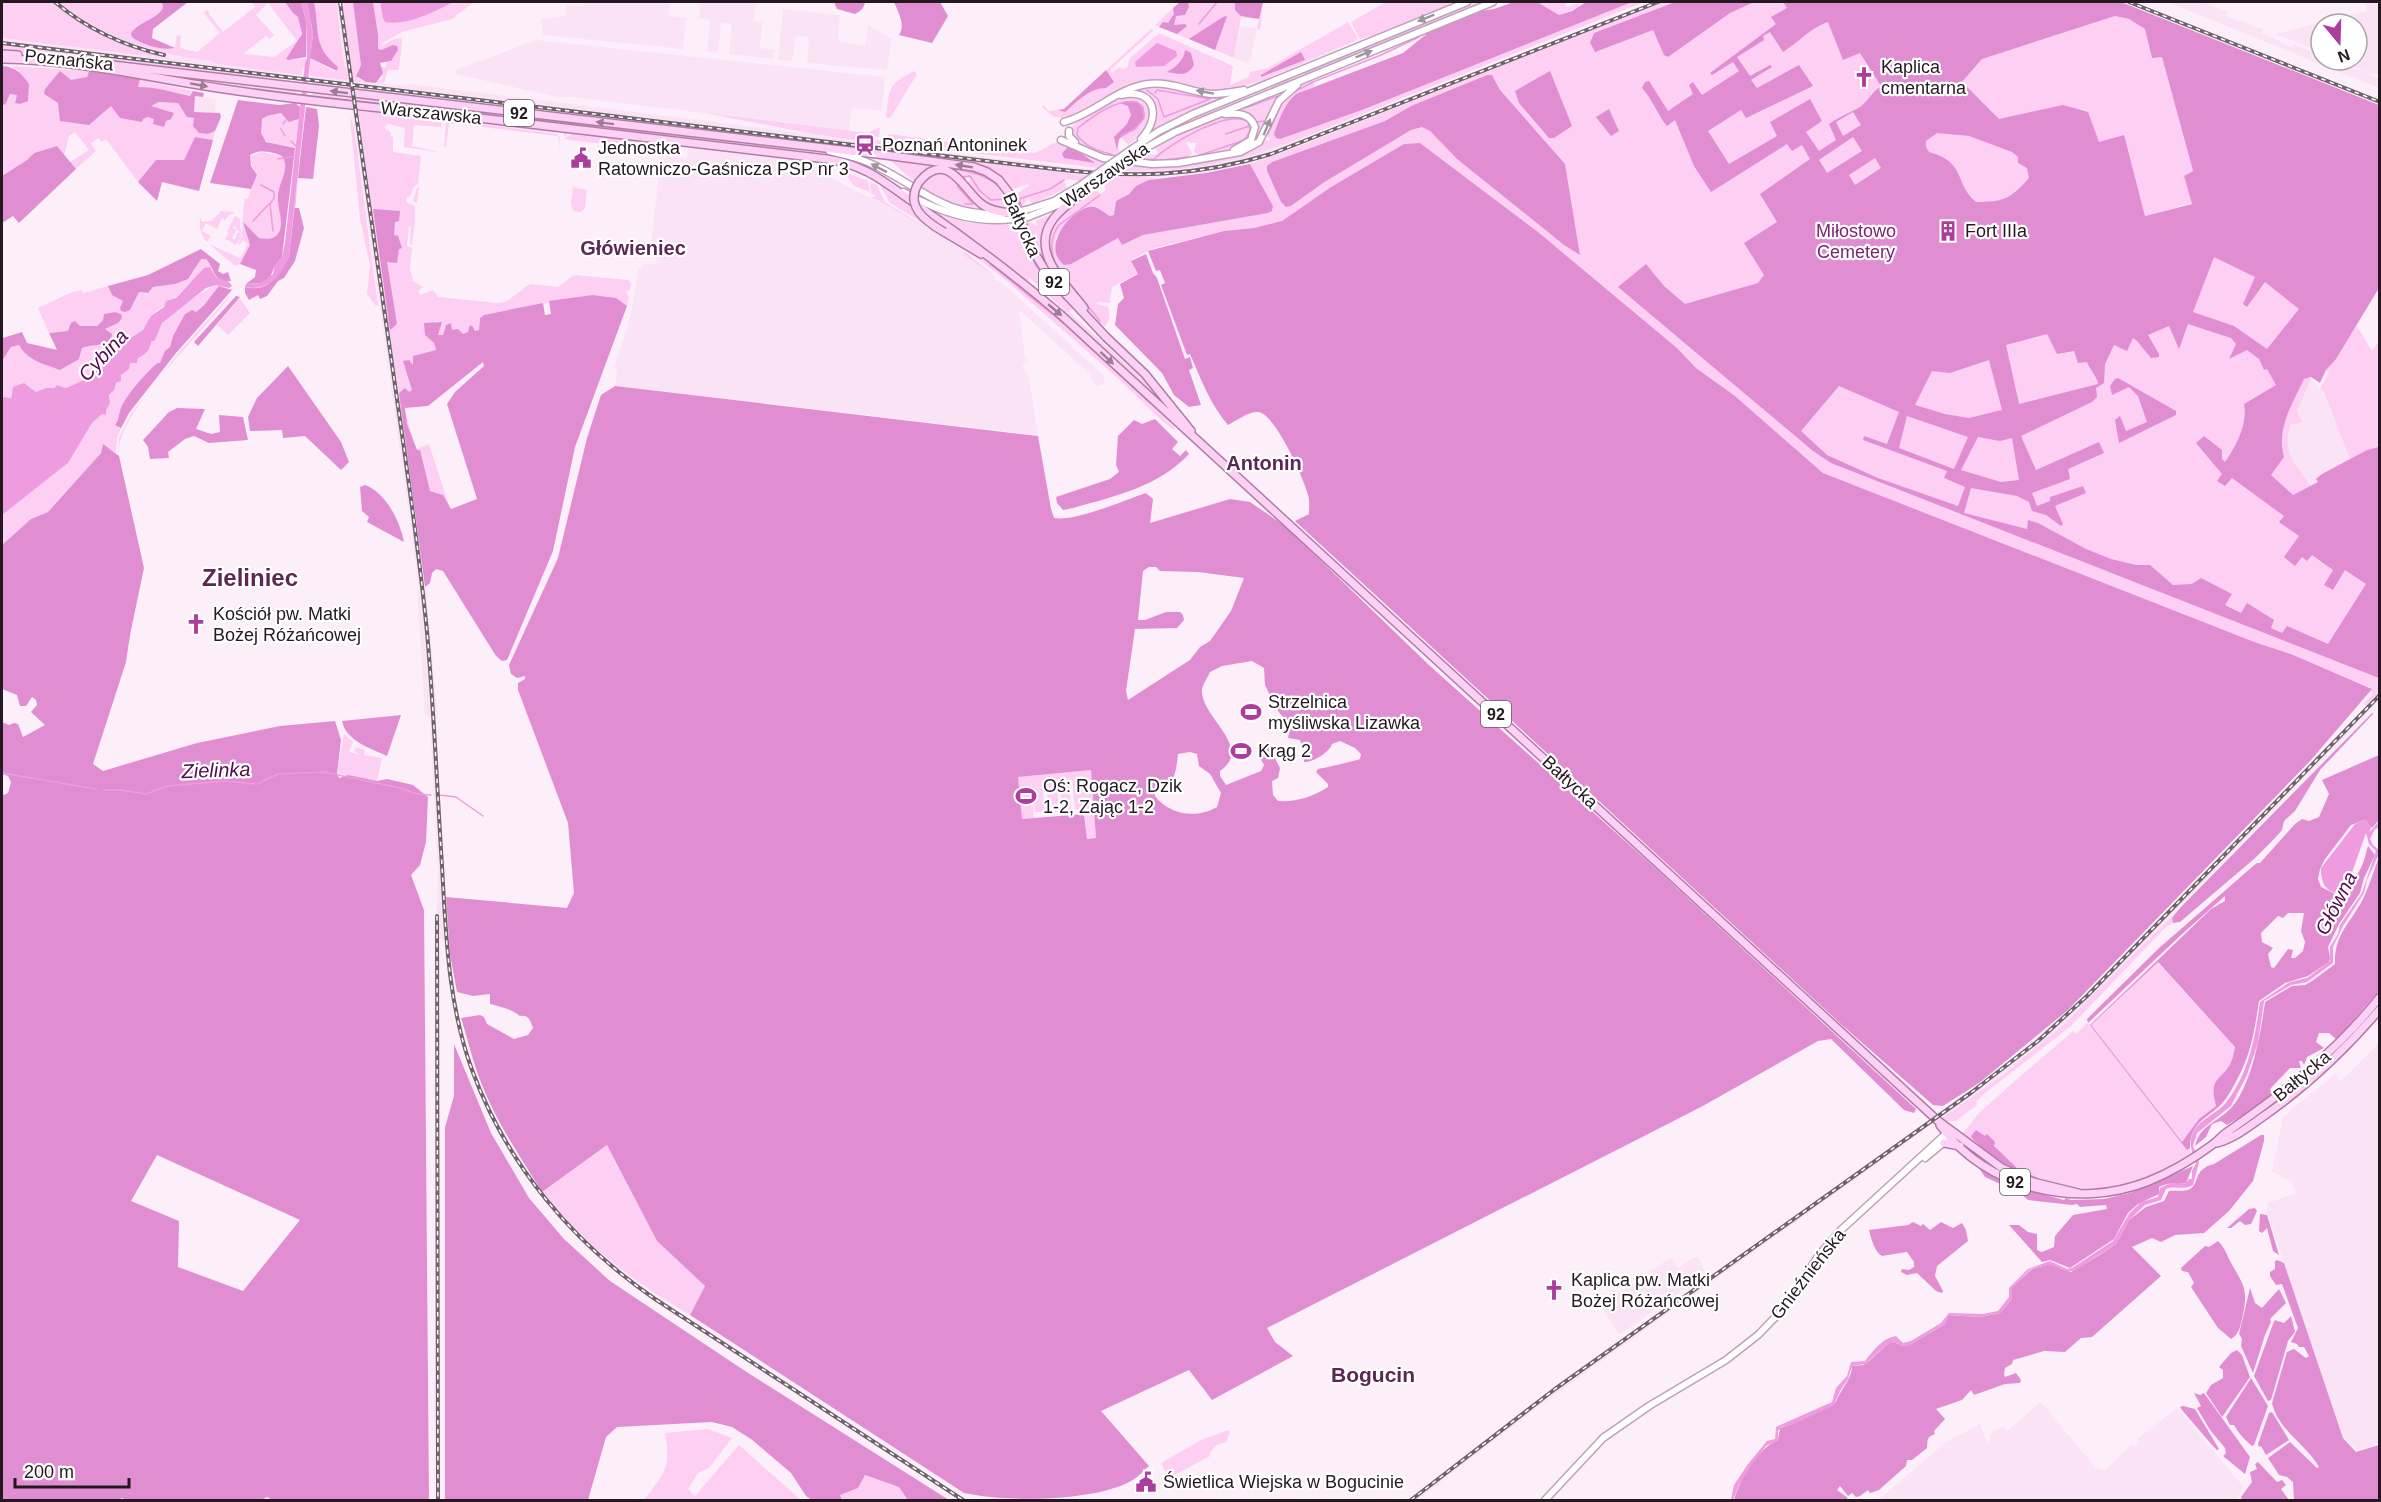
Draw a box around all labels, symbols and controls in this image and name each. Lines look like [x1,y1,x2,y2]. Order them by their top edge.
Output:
north arrow [2309,12,2369,72]
one-way arrow [1416,13,1434,23]
street label: Poznańska [24,45,115,75]
text: N [2335,46,2352,66]
one-way arrow [1355,49,1373,58]
place label: Kaplica cmentarna [1881,57,1967,98]
church icon: Kaplica cmentarna [1852,65,1876,89]
one-way arrow [190,81,209,90]
one-way arrow [330,87,349,96]
one-way arrow [1195,87,1214,96]
street label: Warszawska [380,98,483,128]
road number: 92 [504,100,534,126]
one-way arrow [596,118,615,128]
one-way arrow [1262,118,1272,136]
station icon: Poznań Antoninek [853,133,877,157]
place label: Poznań Antoninek [882,135,1028,155]
place label: Jednostka Ratowniczo-Gaśnicza PSP nr 3 [598,138,849,179]
street label: Warszawska [1057,138,1153,212]
public building icon: Jednostka Ratowniczo-Gaśnicza PSP nr 3 [569,146,593,170]
one-way arrow [954,161,973,170]
one-way arrow [870,163,887,173]
street label: Bałtycka [999,190,1045,261]
building icon: Fort IIIa [1936,219,1960,243]
park label: Miłostowo Cemetery [1816,221,1896,262]
place label: Fort IIIa [1965,221,2028,241]
district label: Główieniec [580,237,686,259]
road number: 92 [1039,269,1069,295]
one-way arrow [1047,303,1062,316]
water label: Cybina [74,325,132,385]
one-way arrow [1100,351,1115,365]
district label: Antonin [1226,452,1302,474]
district label: Zieliniec [202,564,298,591]
place label: Kościół pw. Matki Bożej Różańcowej [213,604,361,645]
church icon: Kościół pw. Matki Bożej Różańcowej [184,612,208,636]
place label: Strzelnica myśliwska Lizawka [1268,692,1421,733]
sports icon: Strzelnica myśliwska Lizawka [1239,700,1263,724]
road number: 92 [1481,701,1511,727]
sports icon: Krąg 2 [1229,739,1253,763]
place label: Krąg 2 [1258,741,1311,761]
street label: Bałtycka [1538,751,1602,813]
water label: Zielinka [180,758,251,782]
place label: Oś: Rogacz, Dzik 1-2, Zając 1-2 [1043,776,1183,817]
sports icon: Oś: Rogacz, Dzik 1-2, Zając 1-2 [1014,784,1038,808]
water label: Główna [2311,868,2361,938]
street label: Bałtycka [2270,1046,2335,1106]
road number: 92 [2000,1169,2030,1195]
street label: Gnieźnieńska [1767,1224,1850,1323]
place label: Kaplica pw. Matki Bożej Różańcowej [1571,1270,1719,1311]
church icon: Kaplica pw. Matki Bożej Różańcowej [1542,1278,1566,1302]
district label: Bogucin [1331,1363,1415,1386]
scale bar [15,1451,129,1489]
text: 200 m [24,1462,74,1482]
public building icon: Świetlica Wiejska w Bogucinie [1134,1470,1158,1494]
place label: Świetlica Wiejska w Bogucinie [1163,1471,1404,1492]

